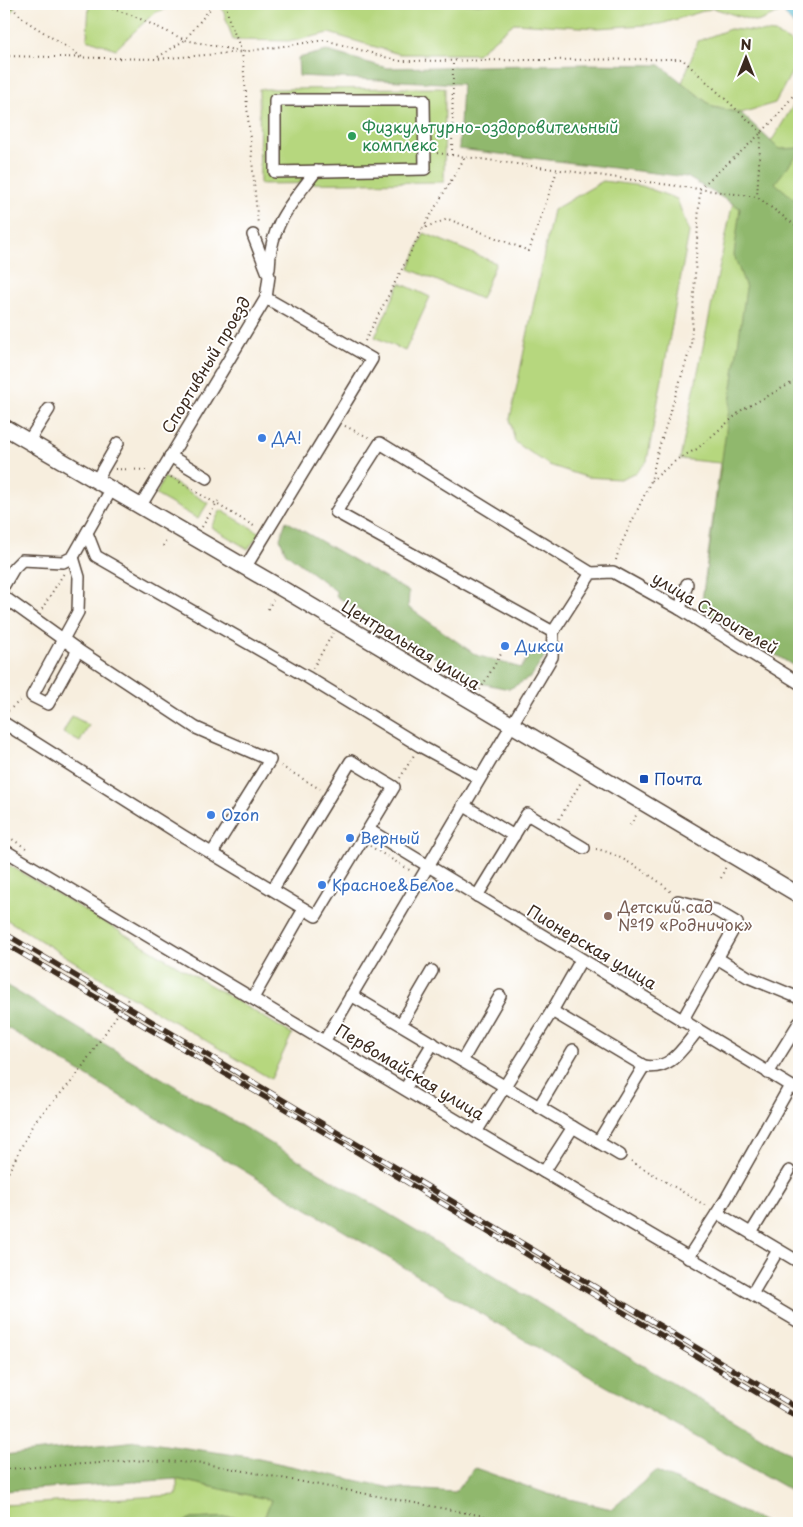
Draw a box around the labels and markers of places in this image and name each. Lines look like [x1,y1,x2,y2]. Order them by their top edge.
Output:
place label: Физкультурно-оздоровительный комплекс [362,114,619,156]
marker: Физкультурно-оздоровительный комплекс [346,130,358,142]
place label: ДА! [271,425,302,449]
marker: ДА! [256,432,268,444]
place label: Дикси [514,633,564,657]
marker: Дикси [499,640,511,652]
place label: Почта [654,766,702,790]
marker: Почта [638,773,650,785]
place label: Ozon [221,802,259,826]
marker: Ozon [205,809,217,821]
place label: Верный [360,825,420,849]
marker: Верный [344,832,356,844]
place label: Красное&Белое [332,872,454,896]
marker: Красное&Белое [316,879,328,891]
place label: Детский сад №19 «Родничок» [617,894,752,936]
marker: Детский сад №19 «Родничок» [602,910,614,922]

